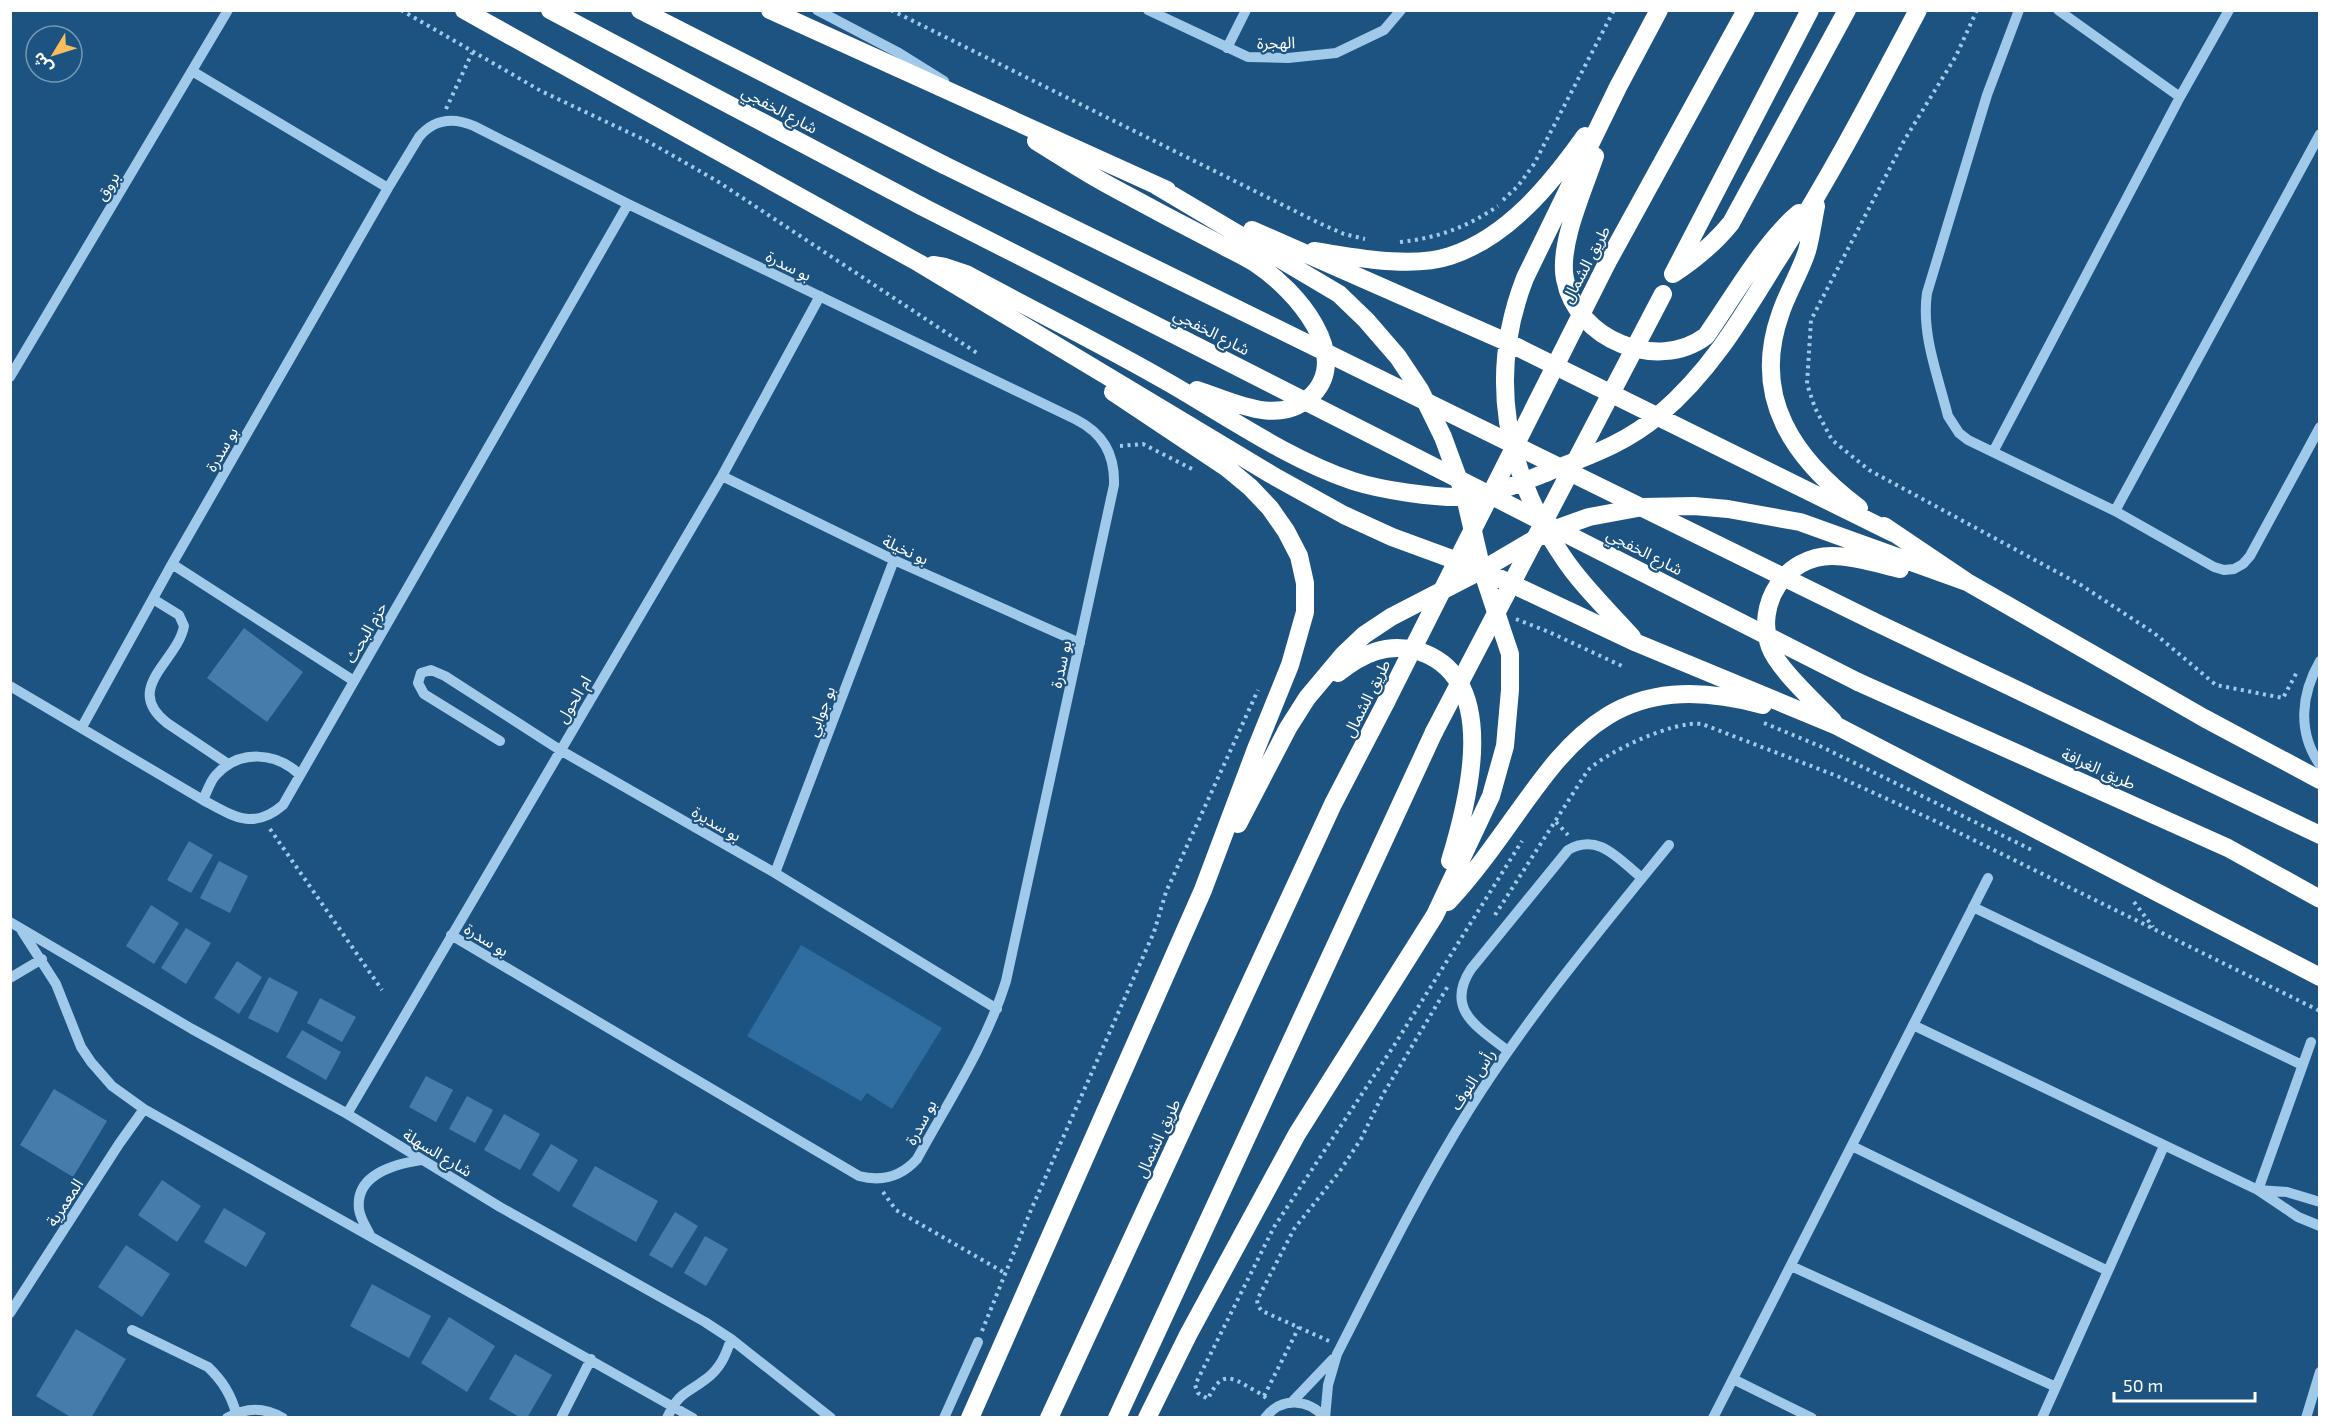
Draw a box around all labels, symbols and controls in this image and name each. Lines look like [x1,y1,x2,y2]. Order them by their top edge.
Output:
north arrow [24,24,84,84]
street label: الهجرة [1257,32,1295,53]
text: ش [28,48,57,78]
street label: شارع الخفجي [737,81,821,140]
street label: بروق [91,168,124,204]
street label: طريق الشمال [1557,222,1615,307]
street label: بو سدرة [763,246,815,285]
street label: شارع الخفجي [1169,304,1253,362]
street label: بو سدرة [201,423,242,475]
street label: شارع الخفجي [1602,524,1686,582]
street label: بو نخيلة [880,530,932,569]
street label: حزم البحث [340,598,394,668]
street label: بو سدرة [1046,638,1075,690]
street label: طريق الشمال [1338,656,1396,741]
street label: ام الحول [551,672,598,728]
street label: بو جوابي [802,683,842,740]
street label: طريق الغرافة [2058,743,2139,795]
street label: بو سديرة [689,801,745,845]
street label: بو سدرة [461,918,513,960]
street label: رأس النوف [1445,1045,1500,1114]
street label: بو سدرة [900,1096,941,1148]
street label: طريق الشمال [1131,1096,1185,1181]
street label: شارع السهلة [398,1124,476,1183]
street label: المعمرية [42,1175,87,1230]
scale bar [2114,1365,2255,1403]
text: 50 m [2123,1374,2163,1396]

